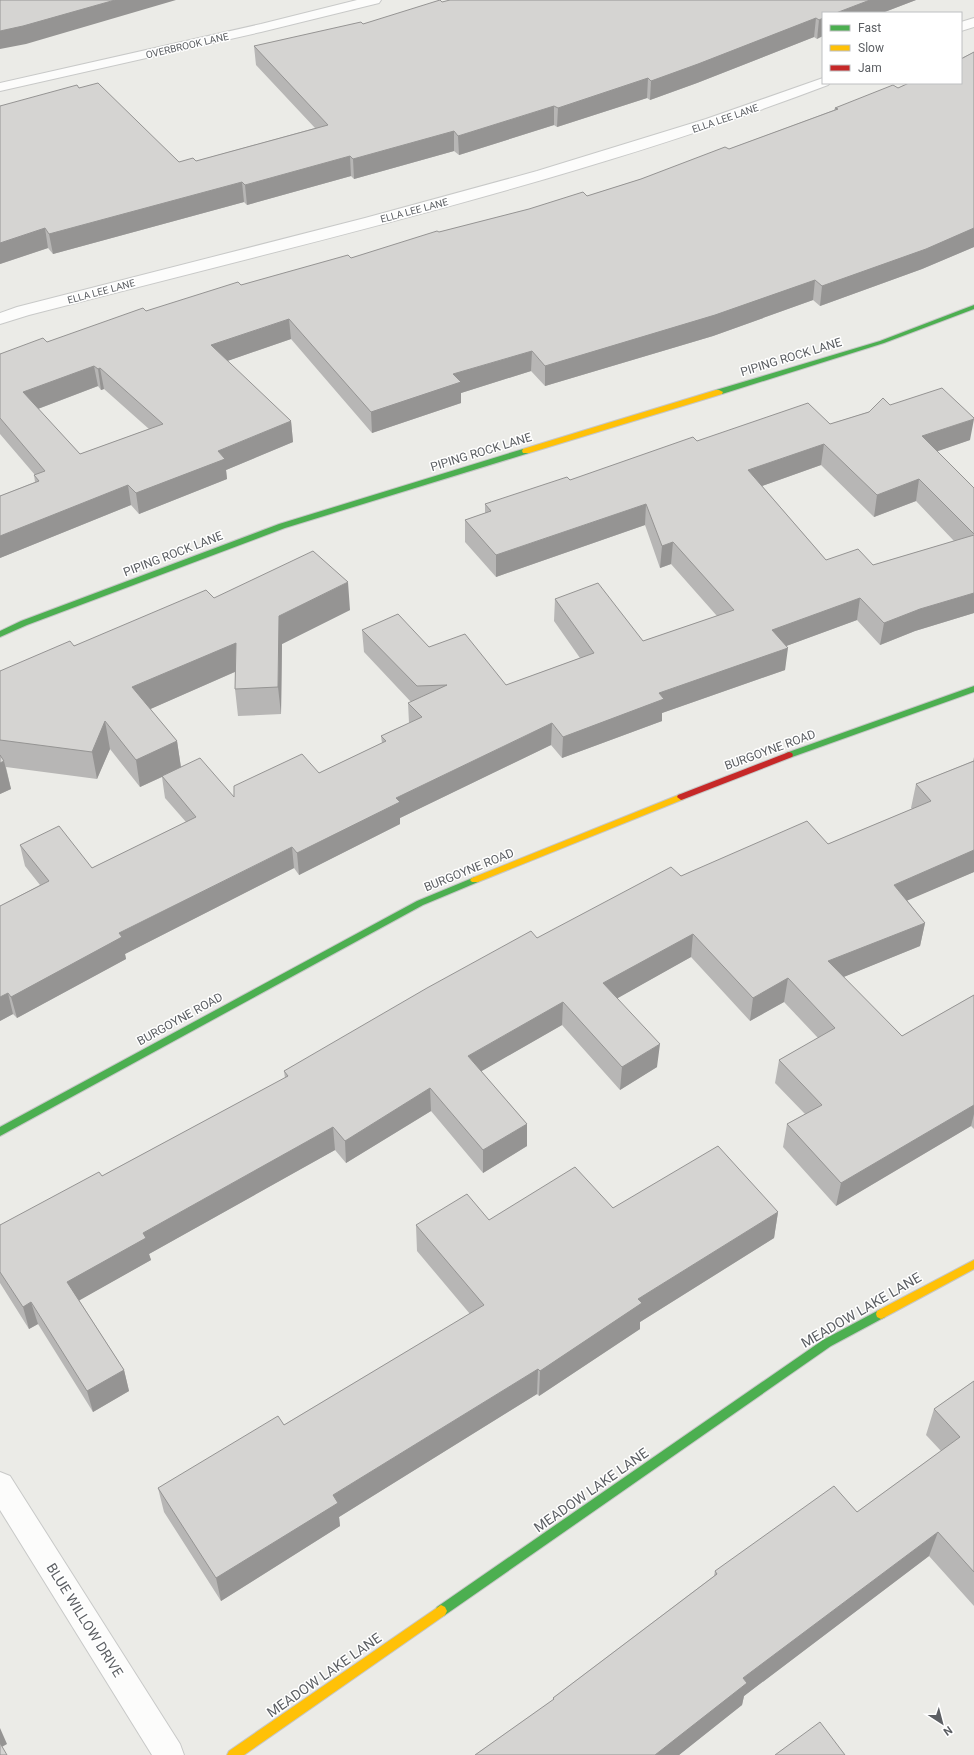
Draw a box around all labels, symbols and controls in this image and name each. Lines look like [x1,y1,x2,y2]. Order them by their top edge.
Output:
legend [822,12,962,84]
text: Fast [858,21,881,35]
street label: OVERBROOK LANE [145,31,230,60]
text: Slow [858,41,884,55]
text: Jam [858,61,882,75]
street label: ELLA LEE LANE [690,102,760,135]
street label: ELLA LEE LANE [379,196,449,225]
street label: ELLA LEE LANE [66,277,136,306]
street label: PIPING ROCK LANE [739,335,843,379]
street label: PIPING ROCK LANE [429,430,533,474]
street label: PIPING ROCK LANE [121,529,225,579]
street label: BURGOYNE ROAD [723,727,817,773]
street label: BURGOYNE ROAD [422,846,516,894]
street label: BURGOYNE ROAD [135,990,225,1048]
street label: MEADOW LAKE LANE [798,1269,924,1351]
street label: MEADOW LAKE LANE [531,1444,651,1535]
street label: BLUE WILLOW DRIVE [43,1560,127,1680]
street label: MEADOW LAKE LANE [264,1629,384,1720]
north arrow [922,1703,962,1743]
text: N [940,1723,955,1738]

